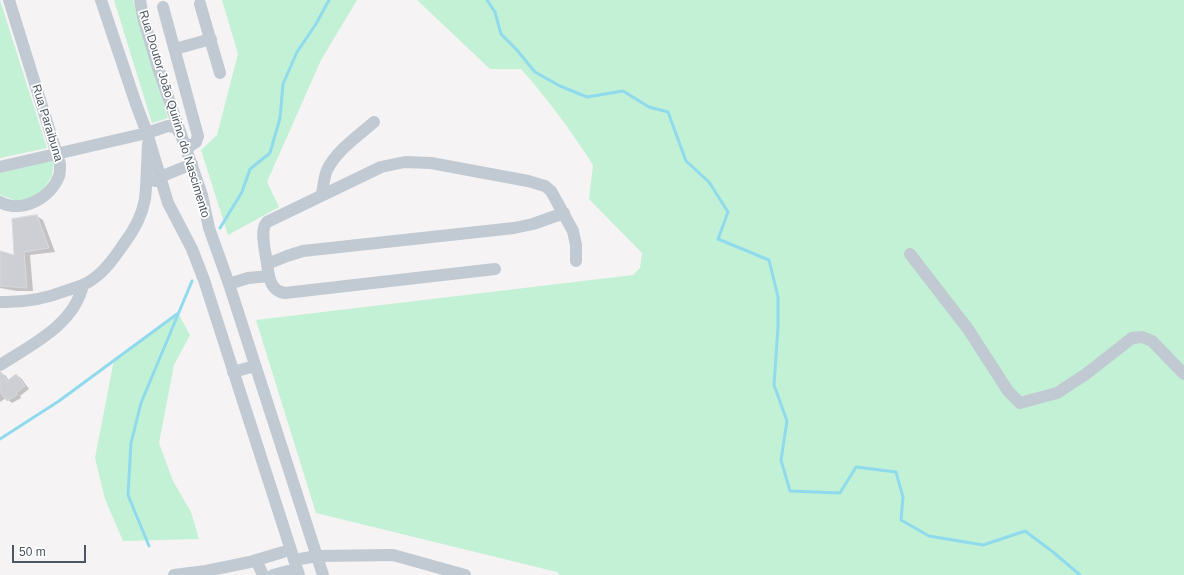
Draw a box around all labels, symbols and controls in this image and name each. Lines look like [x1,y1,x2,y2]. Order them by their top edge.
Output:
street label: Rua Doutor João Quirino do Nascimento [136,9,212,219]
street label: Rua Paraibuna [28,83,66,163]
scale bar [14,537,88,563]
text: 50 m [19,545,46,559]

